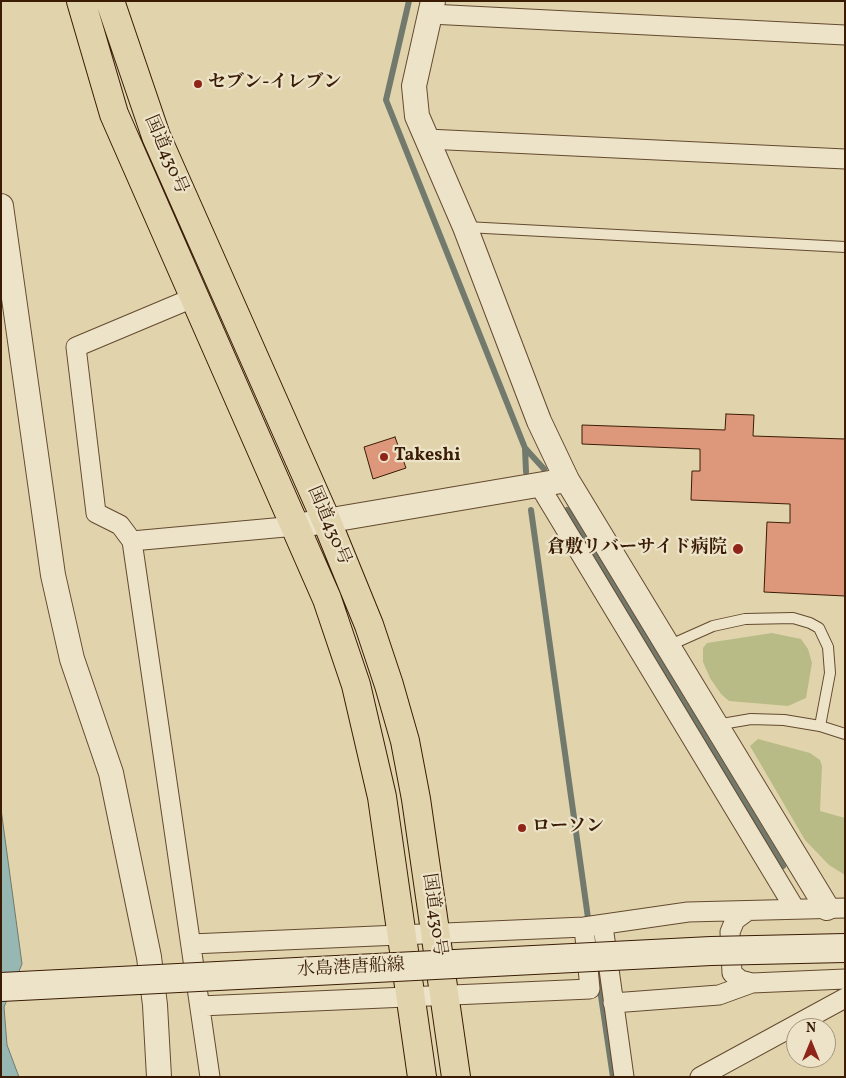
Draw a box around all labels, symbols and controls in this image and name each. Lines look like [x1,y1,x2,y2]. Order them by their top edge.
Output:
place label: セブン-イレブン [208,73,342,95]
marker: セブン-イレブン [192,78,204,90]
street label: 国道430号 [139,112,191,198]
place label: Takeshi [394,446,461,468]
marker: Takeshi [378,451,390,463]
street label: 国道430号 [302,483,354,569]
place label: 倉敷リバーサイド病院 [547,538,727,560]
marker: 倉敷リバーサイド病院 [731,542,745,556]
place label: ローソン [532,817,604,839]
marker: ローソン [516,822,528,834]
street label: 国道430号 [416,872,450,958]
street label: 水島港唐船線 [297,955,405,983]
north arrow [786,1018,836,1068]
text: N [806,1019,816,1038]

